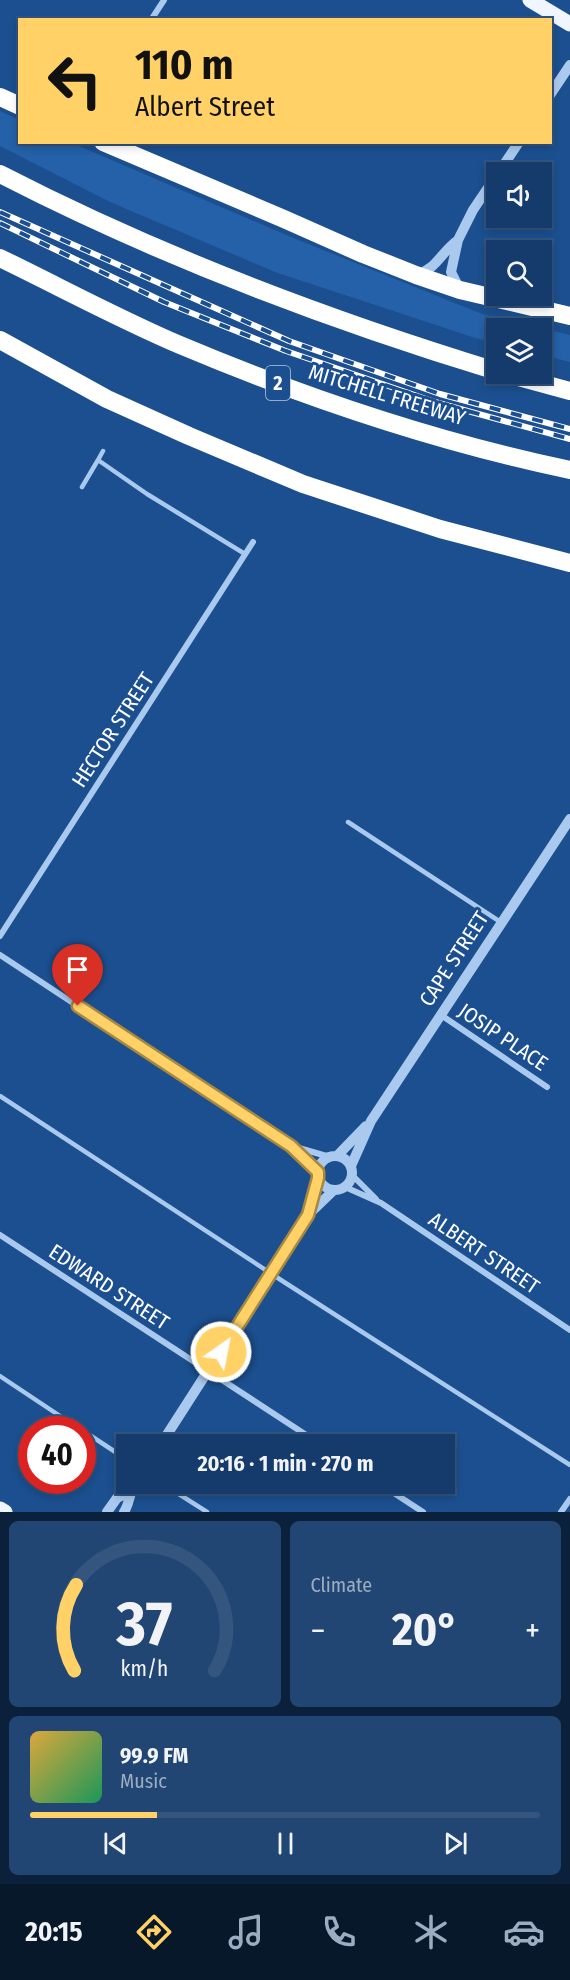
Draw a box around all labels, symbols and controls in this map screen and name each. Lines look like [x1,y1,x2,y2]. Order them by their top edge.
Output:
text: 110 m [135,40,234,90]
icon: left [36,42,114,120]
text: Albert Street [135,91,275,123]
map controls [486,162,552,384]
button: sound [486,162,552,228]
button: search [486,240,552,306]
button: layers [486,318,552,384]
street label: MITCHELL FREEWAY [305,359,469,431]
road number: 2 [266,366,290,400]
street label: HECTOR STREET [66,667,160,792]
street label: CAPE STREET [414,906,494,1011]
pin [52,944,103,1006]
icon: arrive [61,953,94,986]
street label: JOSIP PLACE [453,998,553,1076]
street label: ALBERT STREET [424,1206,545,1300]
street label: EDWARD STREET [44,1239,174,1336]
position arrow [189,1320,253,1384]
speed limit sign: 40 [18,1416,96,1494]
text: 20:16 · 1 min · 270 m [197,1450,374,1477]
text: Climate [311,1573,372,1597]
text: 37 [116,1587,173,1662]
text: 20° [392,1603,458,1657]
text: − [311,1611,325,1651]
text: + [525,1611,540,1651]
text: km/h [121,1656,169,1682]
text: 99.9 FM [120,1742,188,1769]
text: Music [120,1769,167,1793]
icon: previous [99,1827,132,1860]
icon: pause [269,1827,302,1860]
icon: next [439,1827,472,1860]
icon: directions [133,1911,175,1953]
icon: music [225,1911,267,1953]
icon: phone [318,1911,360,1953]
icon: climate [410,1911,452,1953]
icon: car [503,1911,545,1953]
text: 20:15 [25,1916,82,1948]

